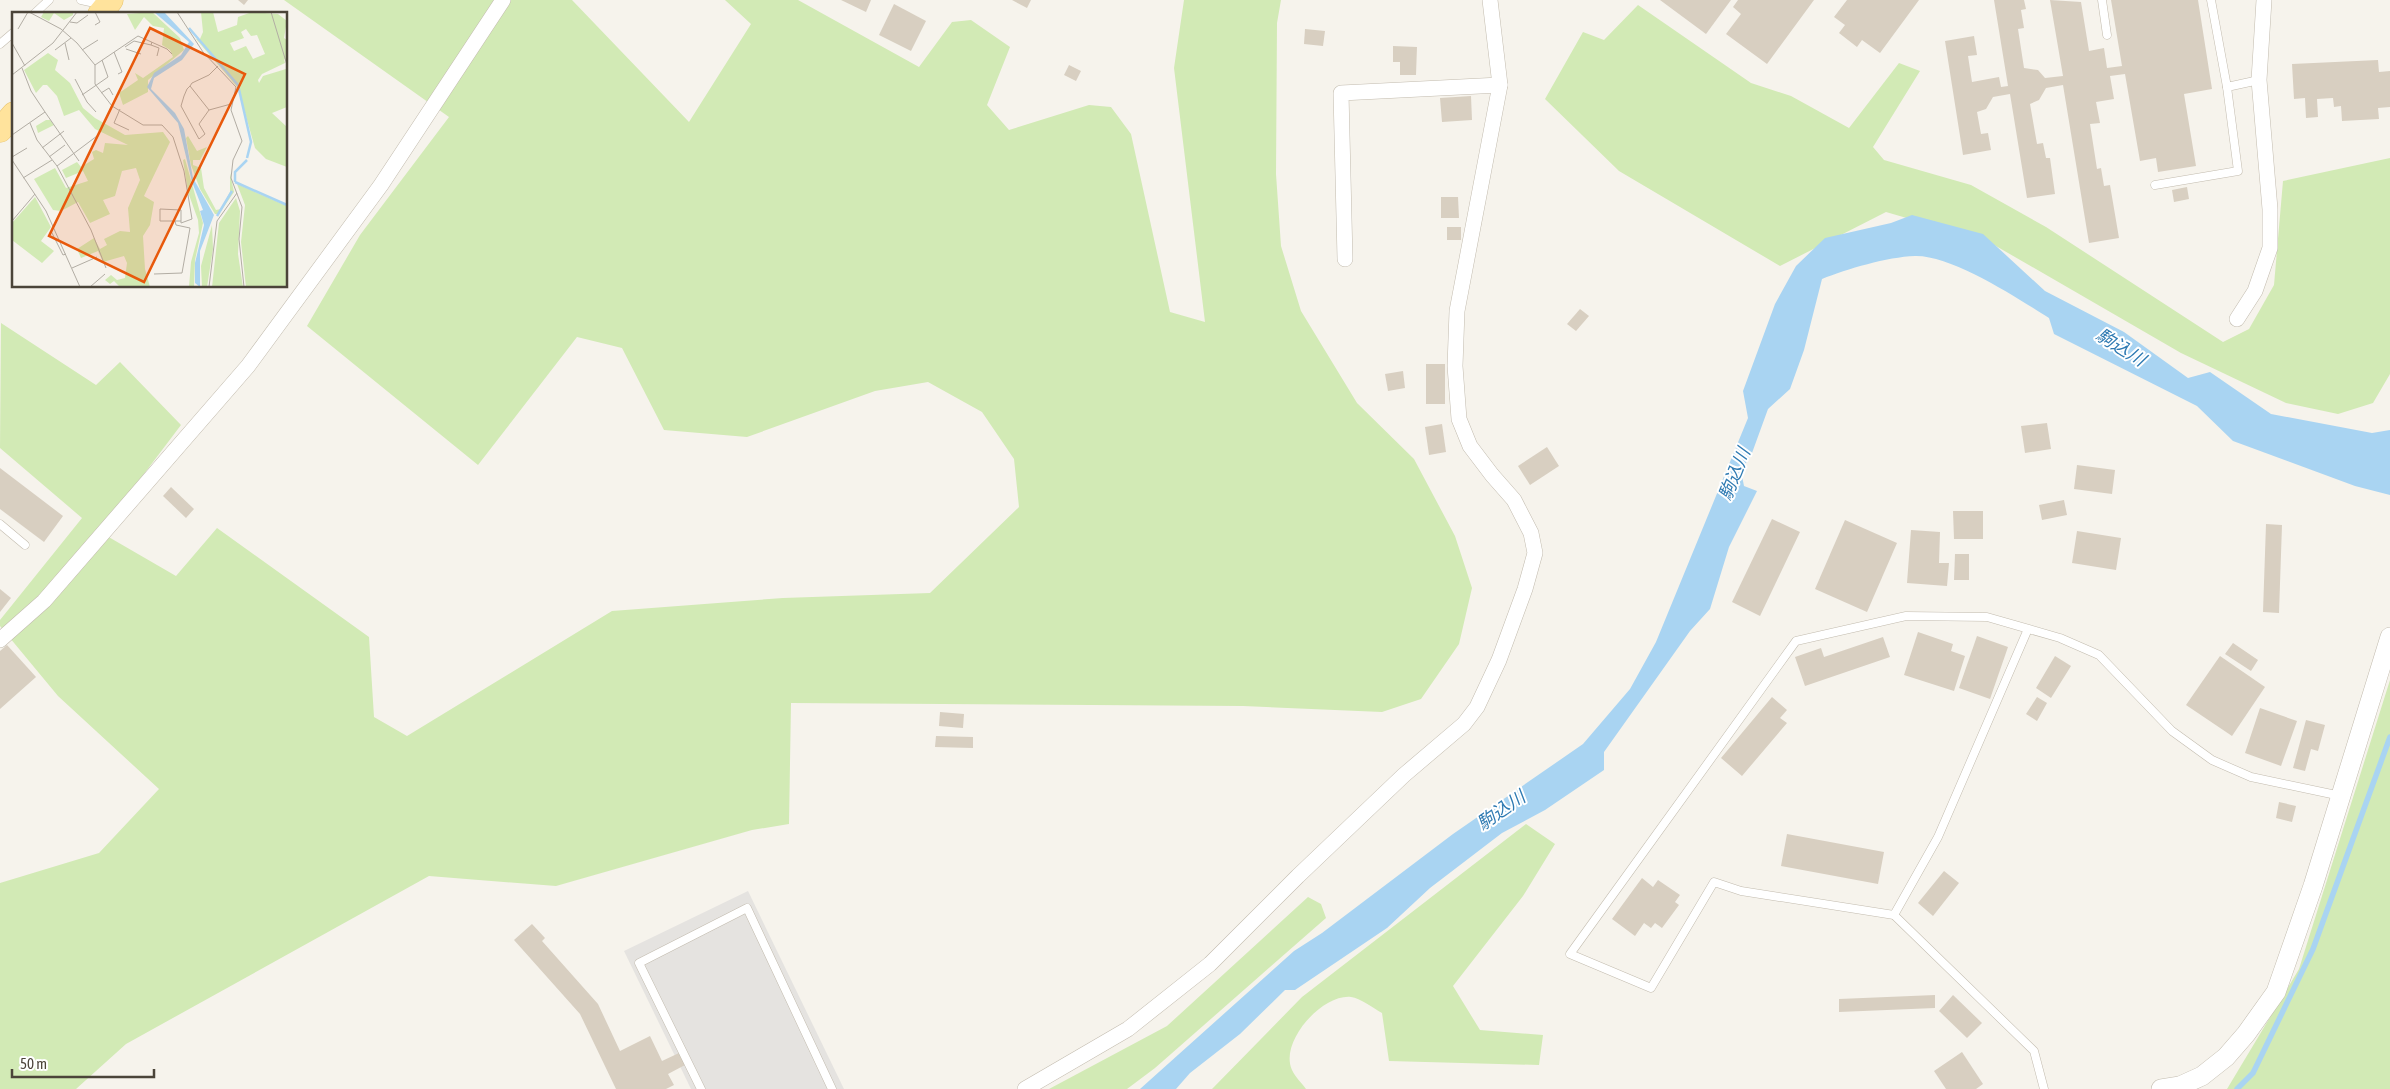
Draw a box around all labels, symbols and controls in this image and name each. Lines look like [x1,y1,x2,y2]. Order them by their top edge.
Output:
inset map [12,12,288,288]
water label: 駒込川 [2093,324,2151,371]
water label: 駒込川 [1714,443,1755,503]
water label: 駒込川 [1473,785,1531,834]
scale bar [12,1046,155,1078]
text: 50 m [20,1055,47,1072]

